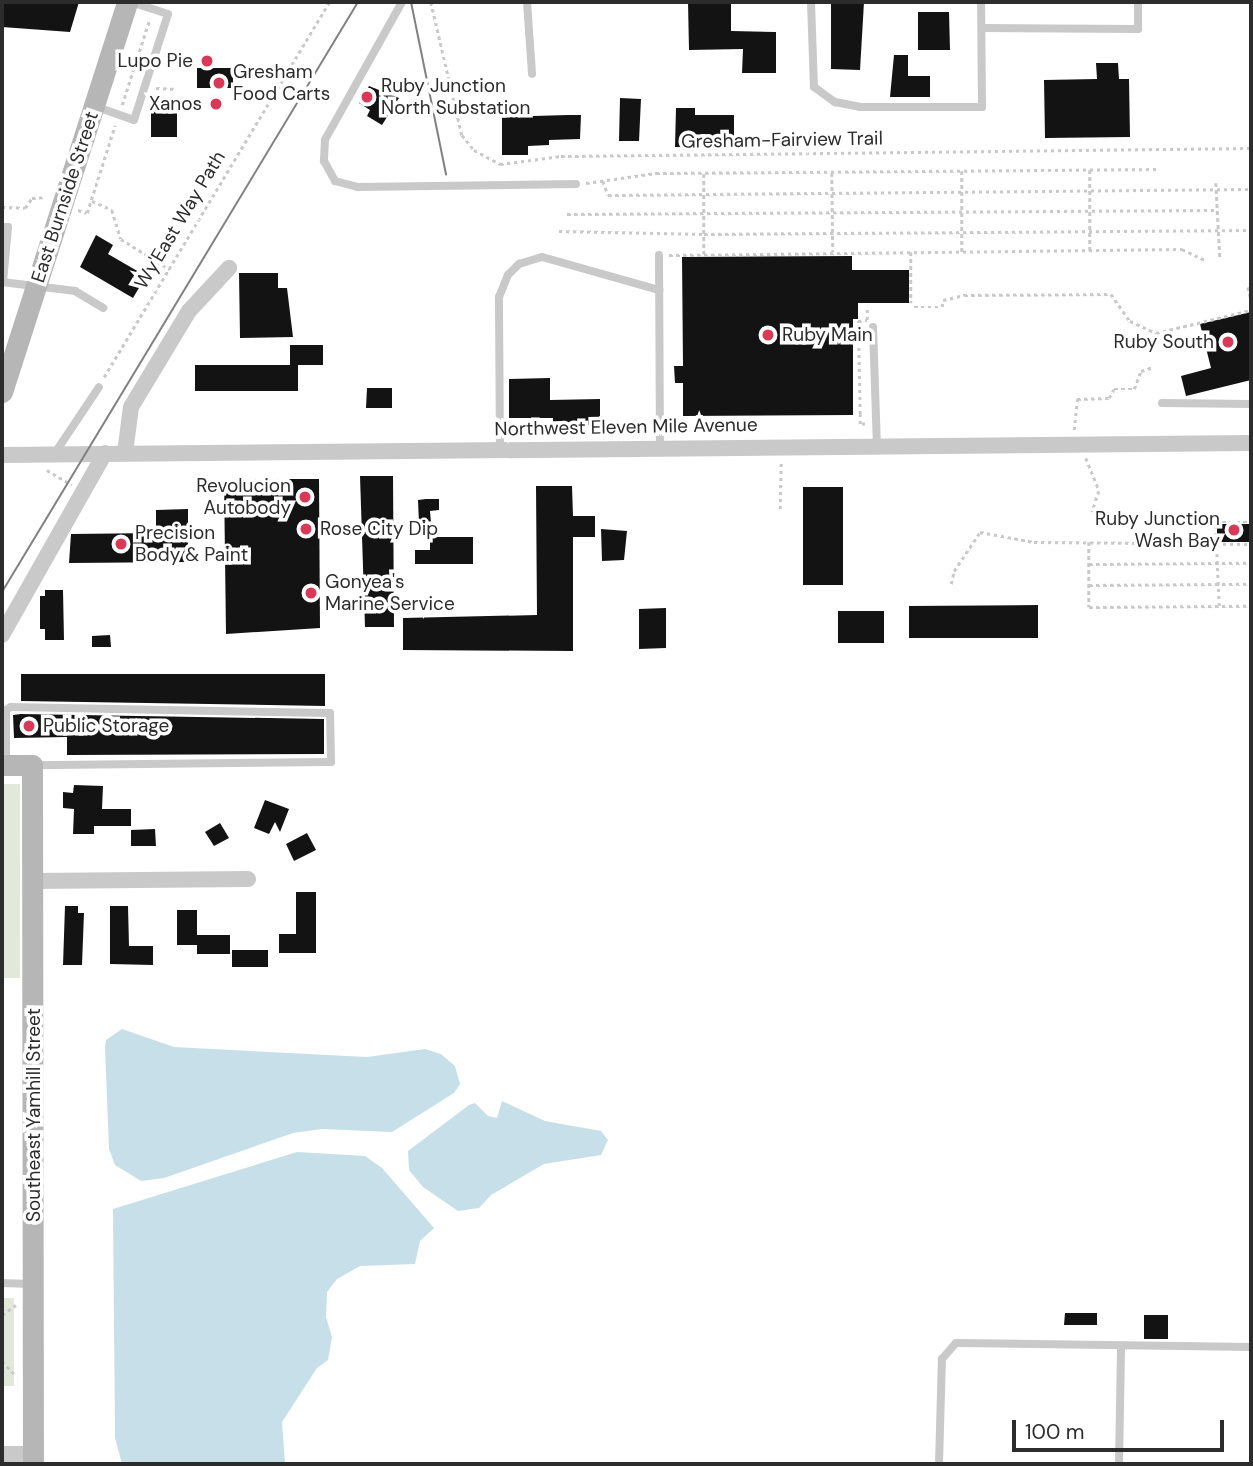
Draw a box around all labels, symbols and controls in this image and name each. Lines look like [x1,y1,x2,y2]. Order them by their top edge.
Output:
place label: Lupo Pie [118,50,193,72]
marker: Lupo Pie [199,53,215,69]
place label: Gresham Food Carts [233,61,330,105]
marker: Gresham Food Carts [211,75,227,91]
place label: Ruby Junction North Substation [381,75,530,119]
marker: Ruby Junction North Substation [359,89,375,105]
place label: Xanos [149,93,202,115]
marker: Xanos [208,96,224,112]
street label: East Burnside Street [27,109,103,285]
street label: Gresham-Fairview Trail [681,127,883,153]
street label: Wy'East Way Path [130,147,230,293]
place label: Ruby Main [782,324,873,346]
marker: Ruby Main [760,327,776,343]
place label: Ruby South [1114,331,1214,353]
marker: Ruby South [1220,334,1236,350]
street label: Northwest Eleven Mile Avenue [494,413,758,441]
place label: Revolucion Autobody [196,475,291,519]
marker: Revolucion Autobody [297,489,313,505]
place label: Ruby Junction Wash Bay [1095,508,1220,552]
place label: Rose City Dip [320,518,438,540]
marker: Rose City Dip [298,521,314,537]
place label: Precision Body & Paint [135,522,248,566]
marker: Ruby Junction Wash Bay [1226,522,1242,538]
marker: Precision Body & Paint [113,536,129,552]
place label: Gonyea's Marine Service [325,571,455,615]
marker: Gonyea's Marine Service [303,585,319,601]
place label: Public Storage [43,715,169,737]
marker: Public Storage [21,718,37,734]
street label: Southeast Yamhill Street [23,1008,45,1222]
scale bar [1015,1406,1227,1450]
text: 100 m [1025,1418,1085,1446]

